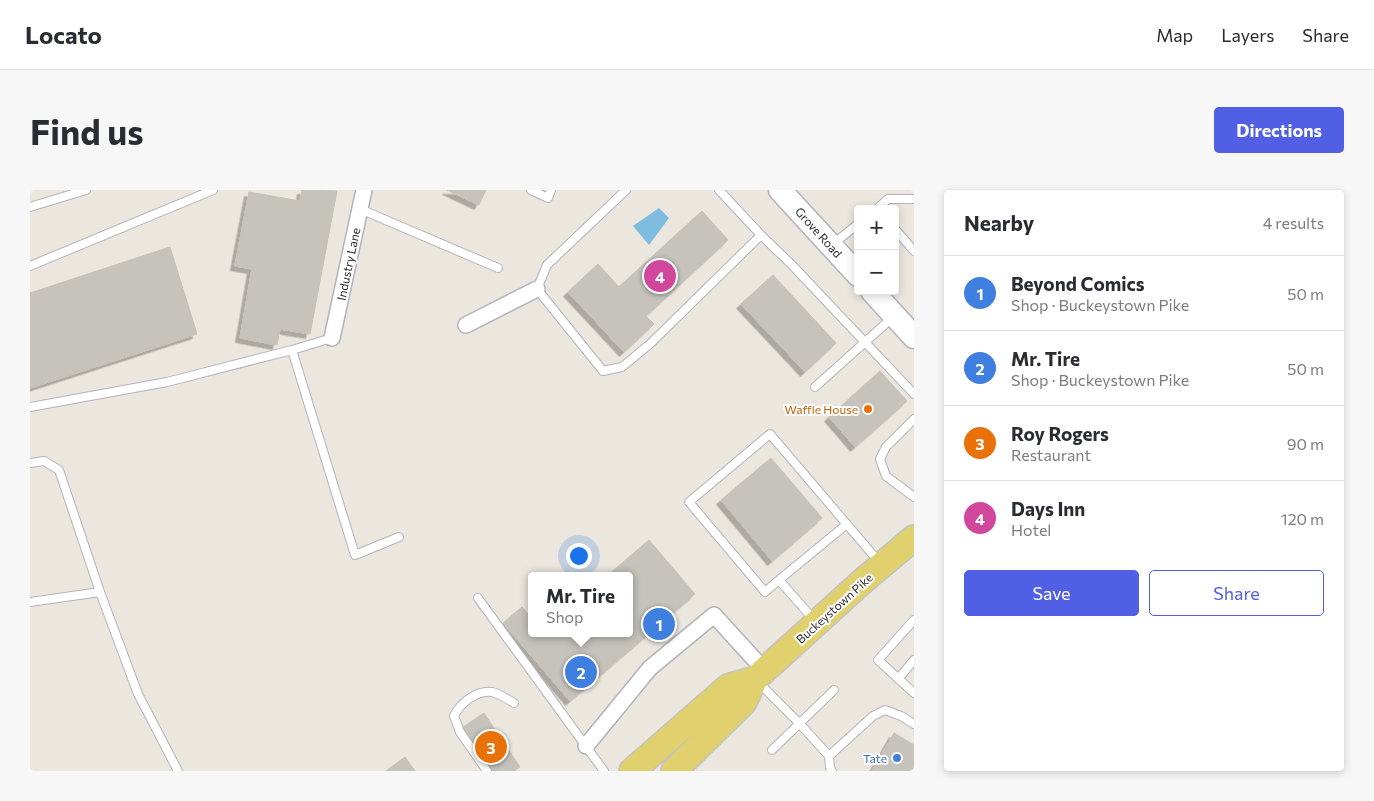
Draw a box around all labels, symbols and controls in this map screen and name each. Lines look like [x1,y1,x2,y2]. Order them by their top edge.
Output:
text: Locato [25,20,102,49]
text: Map [1156,24,1193,46]
text: Layers [1221,24,1274,46]
text: Share [1302,24,1349,46]
button: Directions [1214,107,1344,153]
text: Find us [30,109,144,152]
street label: Grove Road [793,204,845,260]
map controls [854,205,899,295]
button: + [854,205,899,250]
text: Nearby [964,210,1034,235]
text: 4 results [1263,213,1324,232]
street label: Industry Lane [333,226,363,302]
button: − [854,250,899,295]
pin: 4 [644,257,676,295]
text: Beyond Comics [1011,272,1145,295]
text: 1 [976,284,984,303]
text: 50 m [1287,284,1324,303]
text: Shop · Buckeystown Pike [1011,295,1189,314]
text: Mr. Tire [1011,347,1080,370]
text: 2 [975,359,985,378]
text: 50 m [1287,359,1324,378]
text: Shop · Buckeystown Pike [1011,370,1189,389]
place label: Waffle House [785,402,858,416]
marker: Waffle House [862,403,874,415]
text: Roy Rogers [1011,422,1109,445]
text: 3 [975,434,985,453]
text: 90 m [1287,434,1324,453]
text: Restaurant [1011,445,1091,464]
text: Days Inn [1011,497,1085,520]
text: 4 [975,509,985,528]
text: 120 m [1281,509,1324,528]
text: Hotel [1011,520,1051,539]
your location [566,543,592,569]
street label: Buckeystown Pike [793,570,875,646]
button: Save [964,570,1139,616]
button: Share [1149,570,1324,616]
popup [528,572,633,637]
text: Mr. Tire [546,584,615,607]
pin: 1 [643,605,675,643]
text: Shop [546,607,584,626]
pin: 2 [565,653,597,691]
pin: 3 [475,728,507,766]
place label: Tate [863,751,887,765]
marker: Tate [891,752,903,764]

